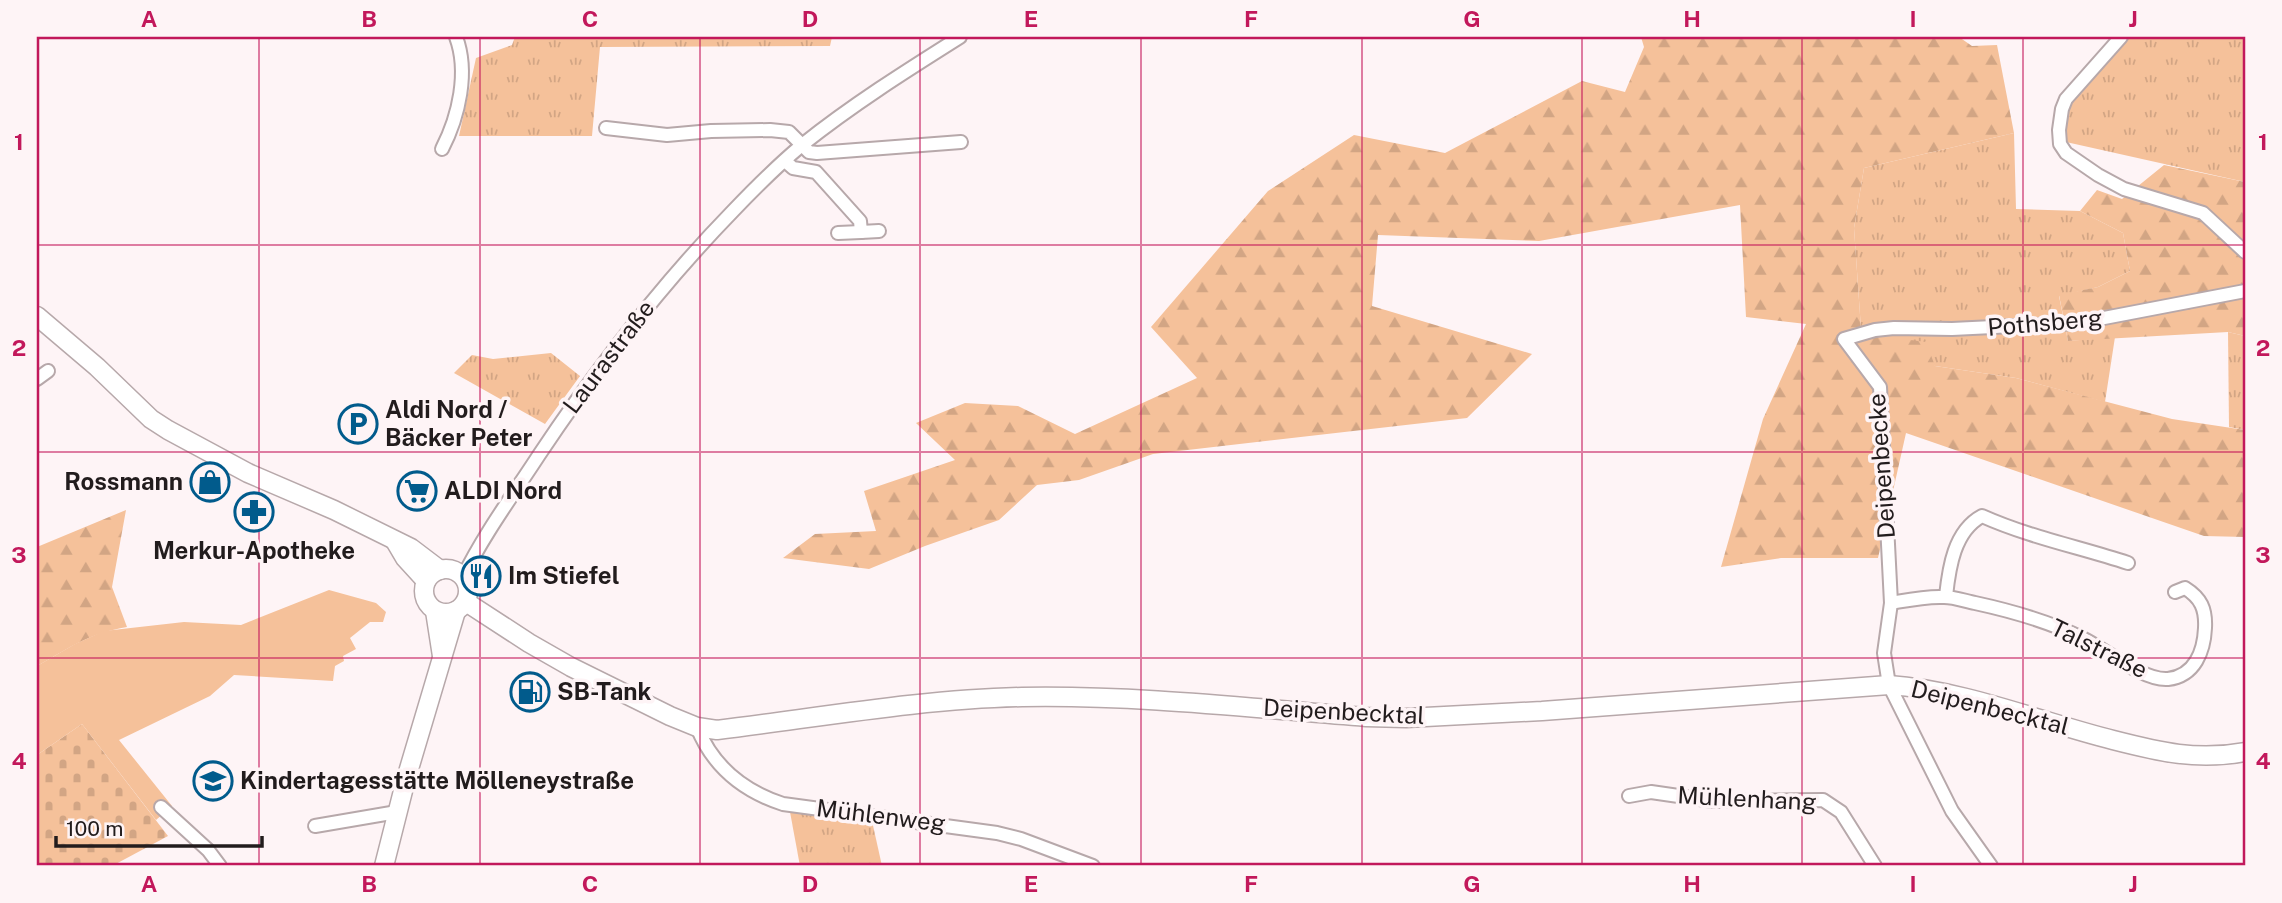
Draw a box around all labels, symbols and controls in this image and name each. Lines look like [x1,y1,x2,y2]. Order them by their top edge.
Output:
text: A [141,5,158,32]
text: B [361,5,377,32]
text: C [582,5,598,32]
text: D [802,5,818,32]
text: E [1024,5,1038,32]
text: F [1244,5,1258,32]
text: G [1463,5,1481,32]
text: H [1683,5,1701,32]
text: I [1909,5,1917,32]
text: J [2128,5,2138,32]
text: 1 [14,128,24,155]
text: 1 [2258,128,2268,155]
street label: Laurastraße [557,294,660,418]
street label: Pothsberg [1986,303,2103,341]
text: 2 [12,334,26,361]
text: 2 [2256,334,2270,361]
street label: Deipenbecke [1862,393,1900,540]
place label: Aldi Nord / Bäcker Peter [385,395,533,451]
parking icon: Aldi Nord / Bäcker Peter [337,403,379,445]
shop icon: Rossmann [189,461,231,503]
place label: Rossmann [64,467,183,495]
supermarket icon: ALDI Nord [396,470,438,512]
place label: ALDI Nord [444,476,562,504]
pharmacy icon: Merkur-Apotheke [233,491,275,533]
place label: Merkur-Apotheke [153,536,355,564]
text: 3 [11,541,27,568]
text: 3 [2255,541,2271,568]
restaurant icon: Im Stiefel [460,555,502,597]
place label: Im Stiefel [508,561,620,589]
street label: Talstraße [2046,613,2152,684]
fuel station icon: SB-Tank [509,671,551,713]
street label: Deipenbecktal [1908,674,2072,740]
place label: SB-Tank [557,677,652,705]
street label: Deipenbecktal [1263,693,1426,729]
text: 4 [11,747,27,774]
text: 4 [2255,747,2271,774]
school or university icon: Kindertagesstätte Mölleneystraße [192,760,234,802]
place label: Kindertagesstätte Mölleneystraße [240,766,634,794]
street label: Mühlenhang [1677,780,1817,816]
street label: Mühlenweg [815,793,947,837]
scale bar [56,805,262,849]
text: 100 m [66,816,123,841]
text: A [141,870,158,897]
text: B [361,870,377,897]
text: C [582,870,598,897]
text: D [802,870,818,897]
text: E [1024,870,1038,897]
text: F [1244,870,1258,897]
text: G [1463,870,1481,897]
text: H [1683,870,1701,897]
text: I [1909,870,1917,897]
text: J [2128,870,2138,897]

